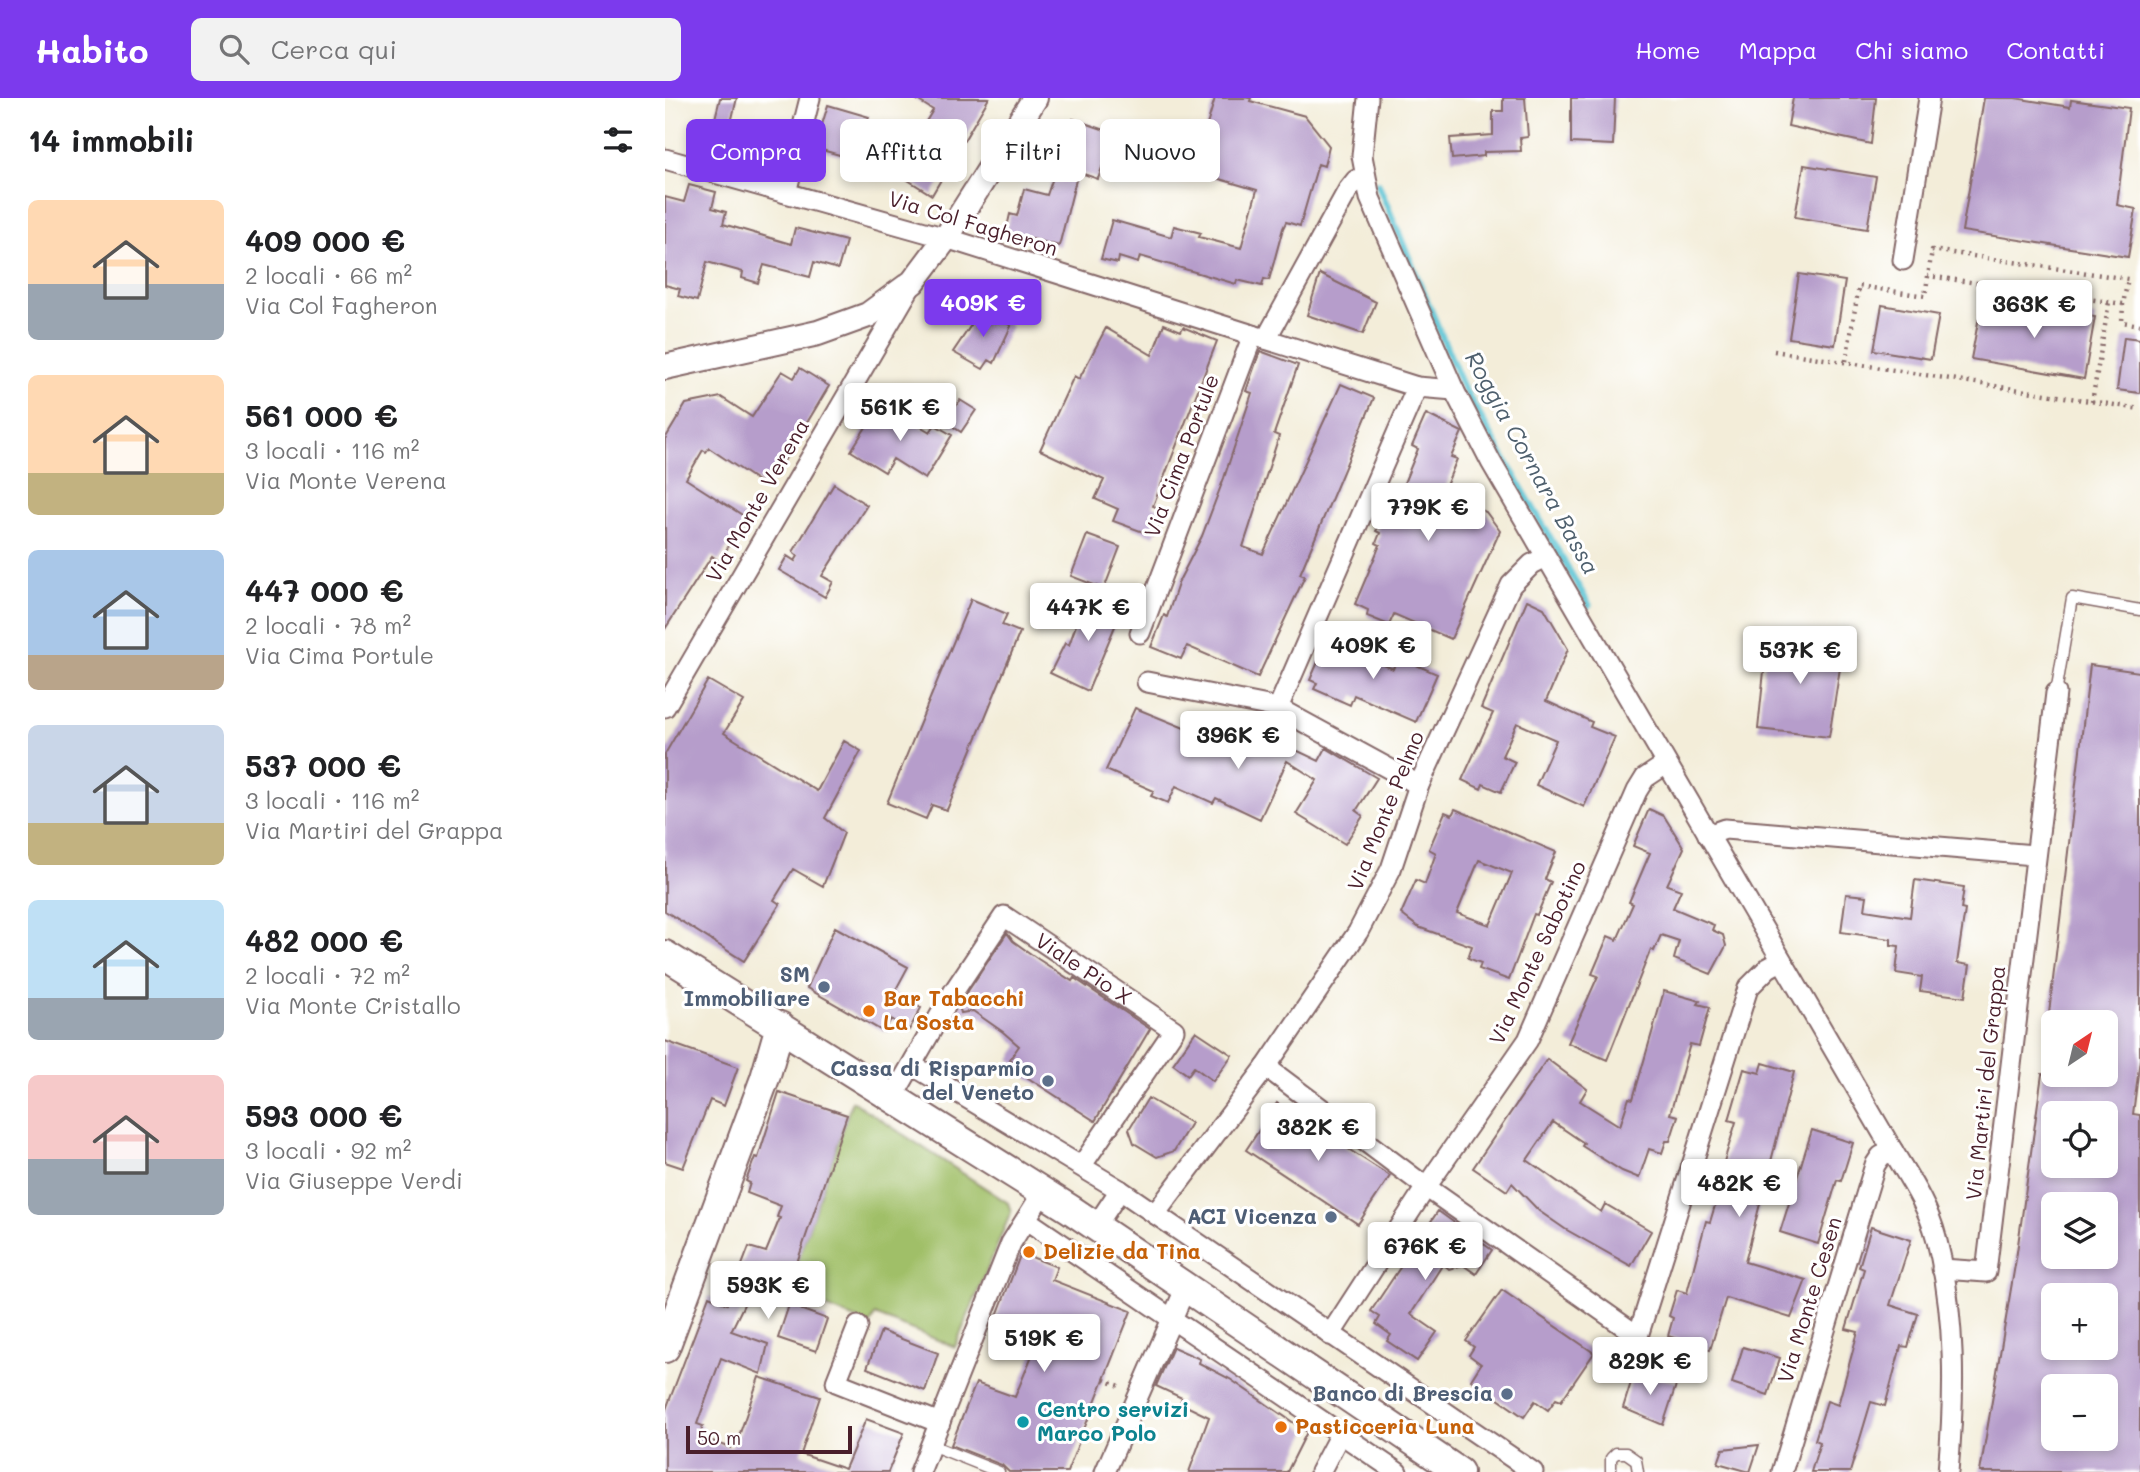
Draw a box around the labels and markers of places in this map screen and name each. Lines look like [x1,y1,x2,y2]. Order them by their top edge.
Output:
pin: 409K € [926,280,1040,339]
pin: 363K € [1977,280,2091,340]
pin: 561K € [843,384,957,443]
pin: 779K € [1371,484,1485,543]
pin: 447K € [1031,584,1145,643]
pin: 409K € [1316,622,1430,681]
pin: 537K € [1743,626,1857,686]
pin: 396K € [1181,712,1295,771]
place label: SM Immobiliare [684,960,810,1011]
marker: SM Immobiliare [816,979,832,995]
place label: Bar Tabacchi La Sosta [883,984,1025,1035]
marker: Bar Tabacchi La Sosta [861,1003,877,1019]
place label: Cassa di Risparmio del Veneto [830,1054,1034,1105]
marker: Cassa di Risparmio del Veneto [1040,1073,1056,1089]
pin: 382K € [1261,1104,1375,1163]
pin: 482K € [1682,1160,1796,1219]
place label: ACI Vicenza [1187,1202,1317,1229]
marker: ACI Vicenza [1323,1209,1339,1225]
pin: 676K € [1368,1222,1482,1282]
place label: Delizie da Tina [1043,1237,1201,1264]
marker: Delizie da Tina [1021,1244,1037,1260]
pin: 593K € [711,1262,825,1321]
pin: 519K € [987,1314,1101,1374]
pin: 829K € [1593,1338,1707,1397]
place label: Banco di Brescia [1312,1379,1493,1406]
marker: Banco di Brescia [1499,1386,1515,1402]
place label: Centro servizi Marco Polo [1037,1395,1189,1446]
place label: Pasticceria Luna [1295,1412,1475,1439]
marker: Centro servizi Marco Polo [1015,1414,1031,1430]
marker: Pasticceria Luna [1273,1419,1289,1435]

